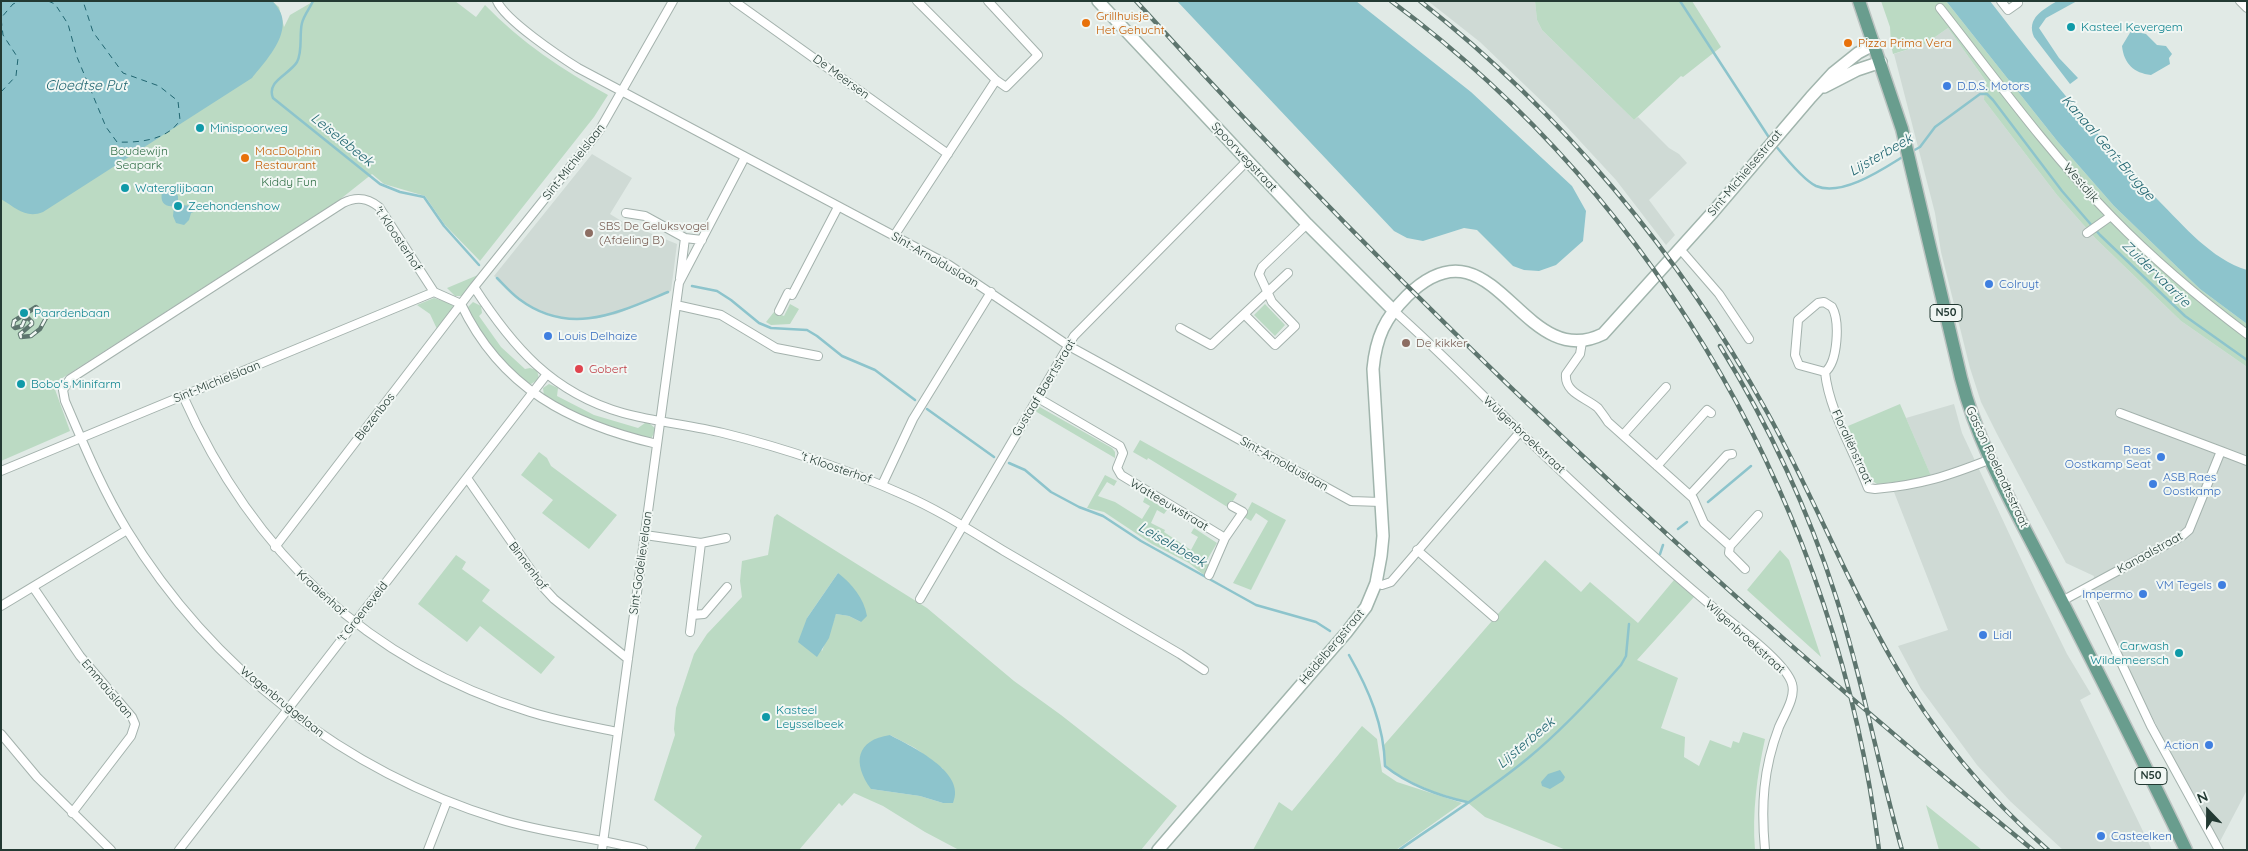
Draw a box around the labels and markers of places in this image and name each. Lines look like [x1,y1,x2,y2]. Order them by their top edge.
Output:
place label: Grillhuisje Het Gehucht [1096,9,1165,37]
marker: Grillhuisje Het Gehucht [1080,17,1092,29]
place label: Kasteel Kevergem [2081,20,2183,34]
marker: Kasteel Kevergem [2065,21,2077,33]
place label: Pizza Prima Vera [1858,36,1952,50]
marker: Pizza Prima Vera [1842,37,1854,49]
place label: D.D.S. Motors [1957,79,2029,93]
marker: D.D.S. Motors [1941,80,1953,92]
place label: Minispoorweg [210,121,288,135]
marker: Minispoorweg [194,122,206,134]
place label: MacDolphin Restaurant [255,144,321,172]
marker: MacDolphin Restaurant [239,152,251,164]
place label: Waterglijbaan [135,181,214,195]
marker: Waterglijbaan [119,182,131,194]
place label: Zeehondenshow [188,199,280,213]
marker: Zeehondenshow [172,200,184,212]
place label: SBS De Geluksvogel (Afdeling B) [599,219,709,247]
marker: SBS De Geluksvogel (Afdeling B) [583,227,595,239]
place label: Colruyt [1999,277,2039,291]
marker: Colruyt [1983,278,1995,290]
place label: Paardenbaan [34,306,110,320]
marker: Paardenbaan [18,307,30,319]
place label: Louis Delhaize [558,329,637,343]
marker: Louis Delhaize [542,330,554,342]
place label: De kikker [1416,336,1468,350]
marker: De kikker [1400,337,1412,349]
place label: Gobert [589,362,627,376]
marker: Gobert [573,363,585,375]
place label: Bobo's Minifarm [31,377,121,391]
marker: Bobo's Minifarm [15,378,27,390]
place label: Raes Oostkamp Seat [2065,443,2151,471]
marker: Raes Oostkamp Seat [2155,451,2167,463]
place label: ASB Raes Oostkamp [2163,470,2221,498]
marker: ASB Raes Oostkamp [2147,478,2159,490]
place label: VM Tegels [2156,578,2212,592]
marker: VM Tegels [2216,579,2228,591]
place label: Impermo [2082,587,2133,601]
marker: Impermo [2137,588,2149,600]
place label: Lidl [1993,628,2012,642]
marker: Lidl [1977,629,1989,641]
place label: Carwash Wildemeersch [2090,639,2169,667]
marker: Carwash Wildemeersch [2173,647,2185,659]
place label: Kasteel Leysselbeek [776,703,844,731]
marker: Kasteel Leysselbeek [760,711,772,723]
place label: Action [2164,738,2199,752]
marker: Action [2203,739,2215,751]
place label: Casteelken [2111,829,2172,843]
marker: Casteelken [2095,830,2107,842]

